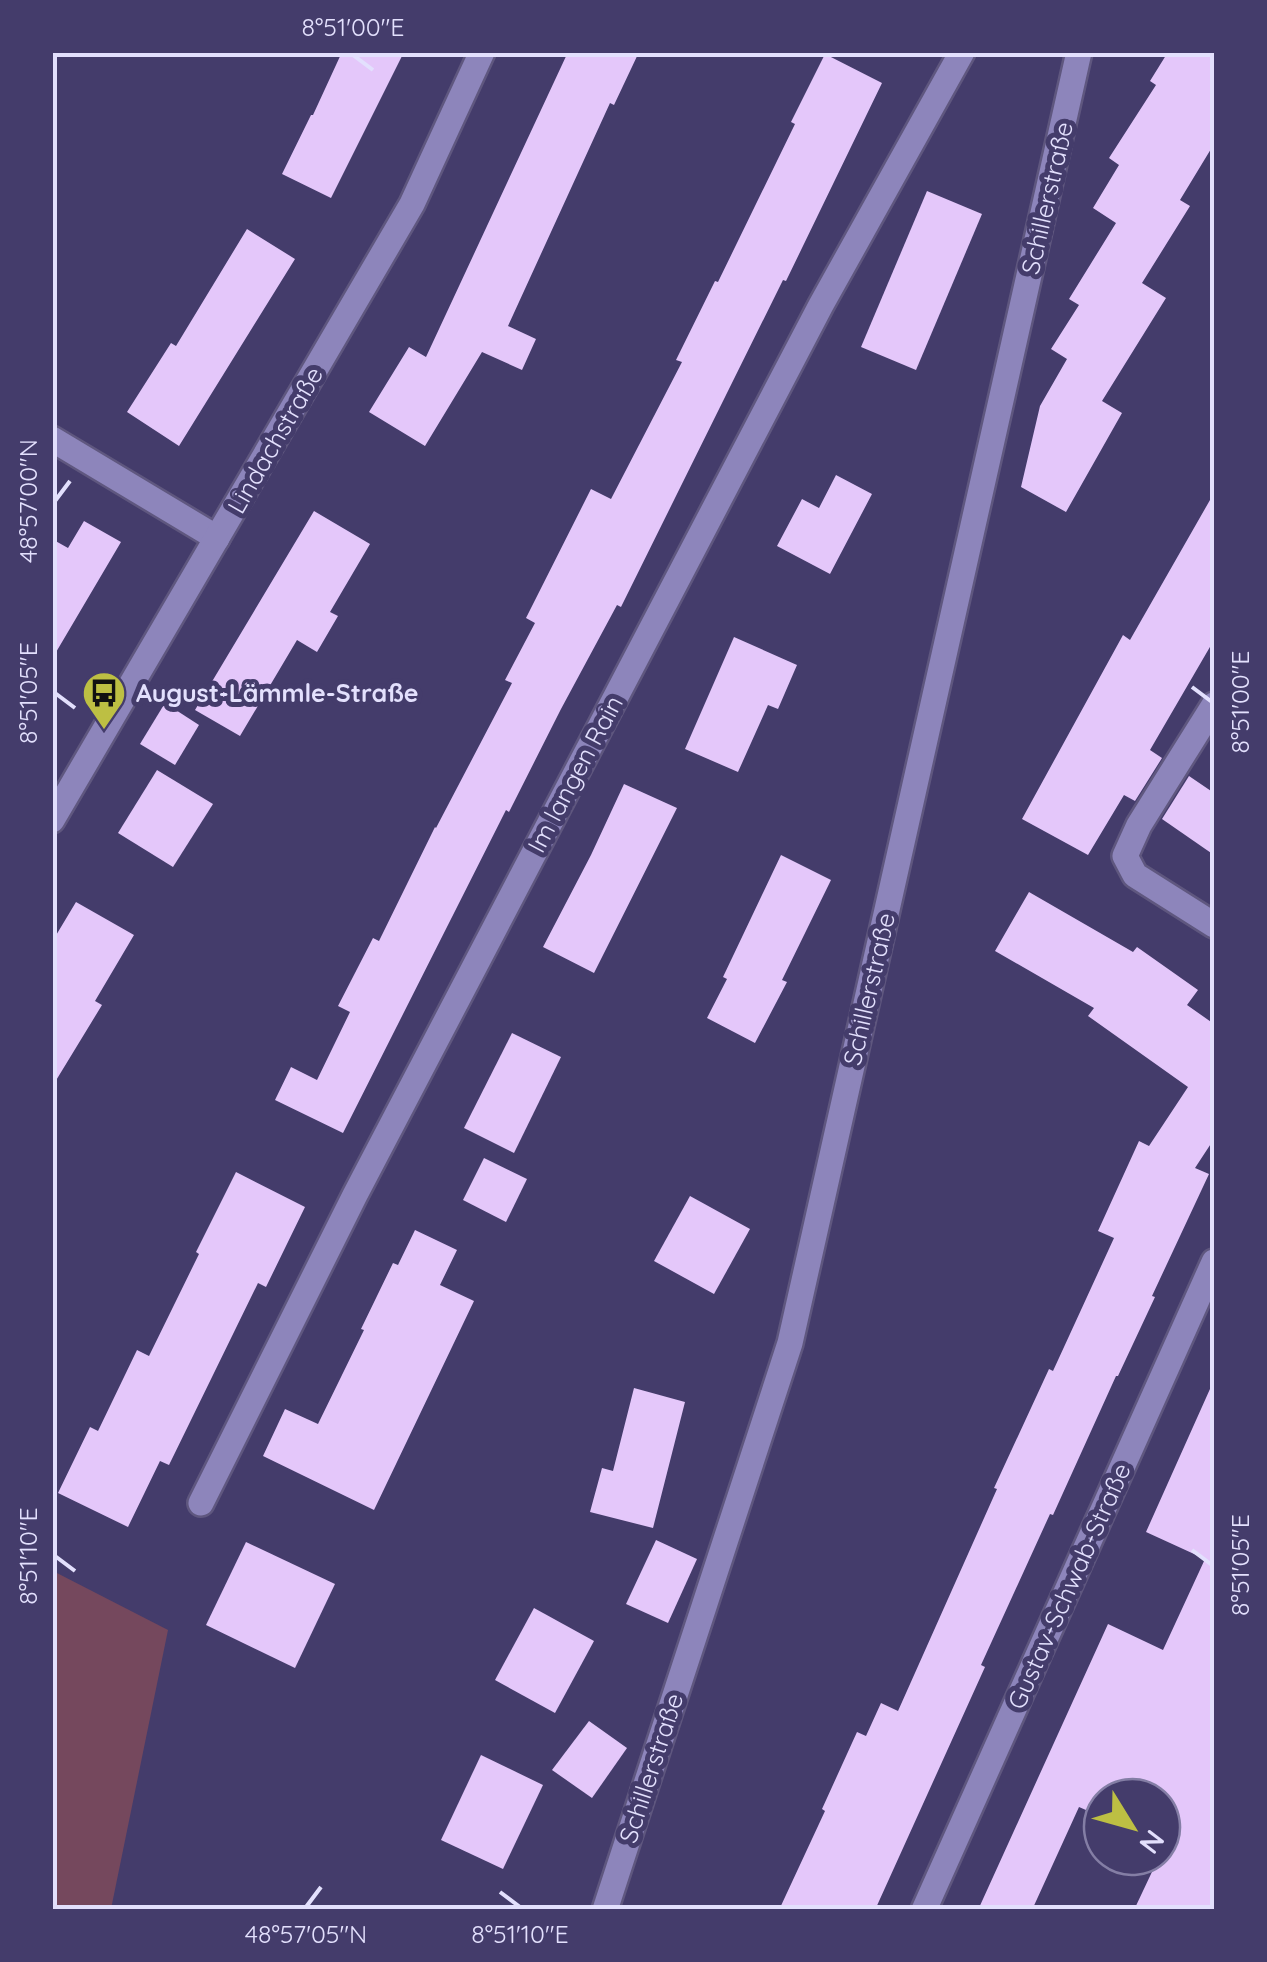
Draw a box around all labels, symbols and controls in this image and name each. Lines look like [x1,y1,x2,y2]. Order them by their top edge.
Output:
text: 8°51'00"E [301,11,405,42]
street label: Schillerstraße [1014,119,1079,277]
street label: Lindachstraße [220,361,329,519]
text: 48°57'00"N [12,439,43,563]
text: 8°51'05"E [12,642,43,744]
text: 8°51'00"E [1224,650,1255,754]
bus stop icon: August-Lämmle-Straße [81,670,127,731]
place label: August-Lämmle-Straße [136,677,419,708]
street label: Im langen Rain [520,690,629,858]
street label: Schillerstraße [836,910,901,1068]
street label: Gustav-Schwab-Straße [1000,1458,1137,1714]
text: 8°51'10"E [12,1507,43,1605]
text: 8°51'05"E [1224,1514,1255,1616]
street label: Schillerstraße [612,1689,689,1847]
north arrow [1082,1777,1182,1877]
text: N [1132,1824,1173,1861]
text: 48°57'05"N [245,1918,367,1949]
text: 8°51'10"E [471,1918,569,1949]

